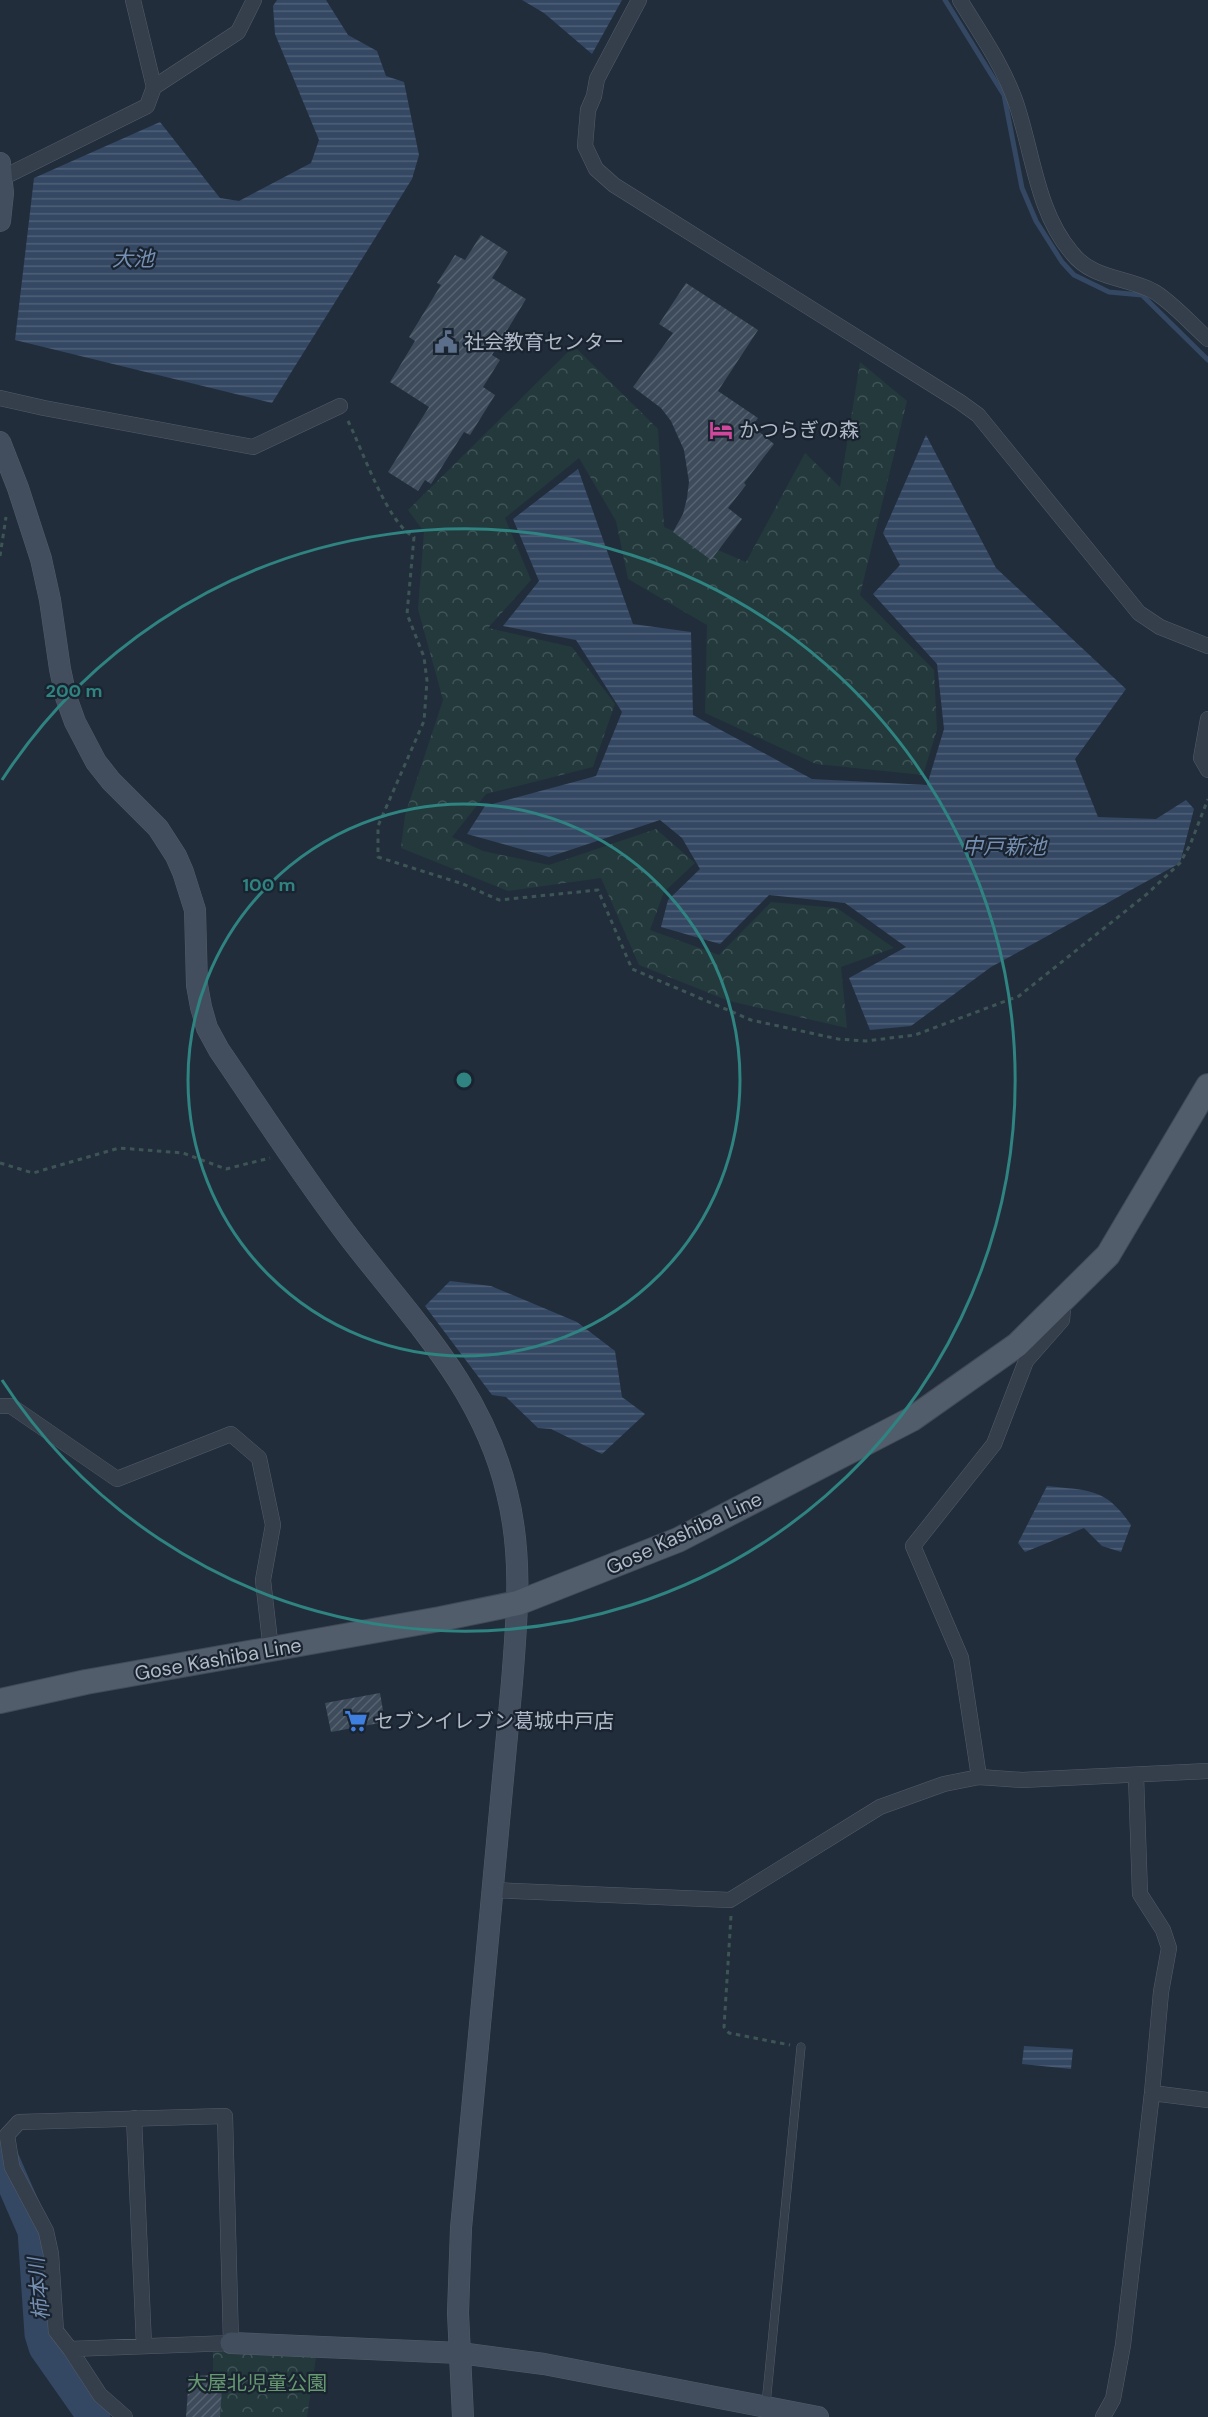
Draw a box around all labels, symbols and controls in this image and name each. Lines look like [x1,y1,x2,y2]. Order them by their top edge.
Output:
water label: 大池 [112,245,156,273]
public building icon: 社会教育センター [433,329,459,355]
place label: 社会教育センター [464,329,624,355]
hotel icon: かつらぎの森 [708,417,734,443]
place label: かつらぎの森 [739,417,859,443]
text: 200 m [46,679,102,703]
water label: 中戸新池 [962,833,1048,861]
text: 100 m [242,873,296,897]
centre of rings [454,1070,474,1090]
street label: Gose Kashiba Line [602,1485,766,1581]
street label: Gose Kashiba Line [132,1632,304,1686]
supermarket icon: セブンイレブン葛城中戸店 [343,1708,369,1734]
place label: セブンイレブン葛城中戸店 [374,1708,614,1734]
water label: 柿本川 [22,2254,56,2322]
park label: 大屋北児童公園 [187,2370,327,2396]

